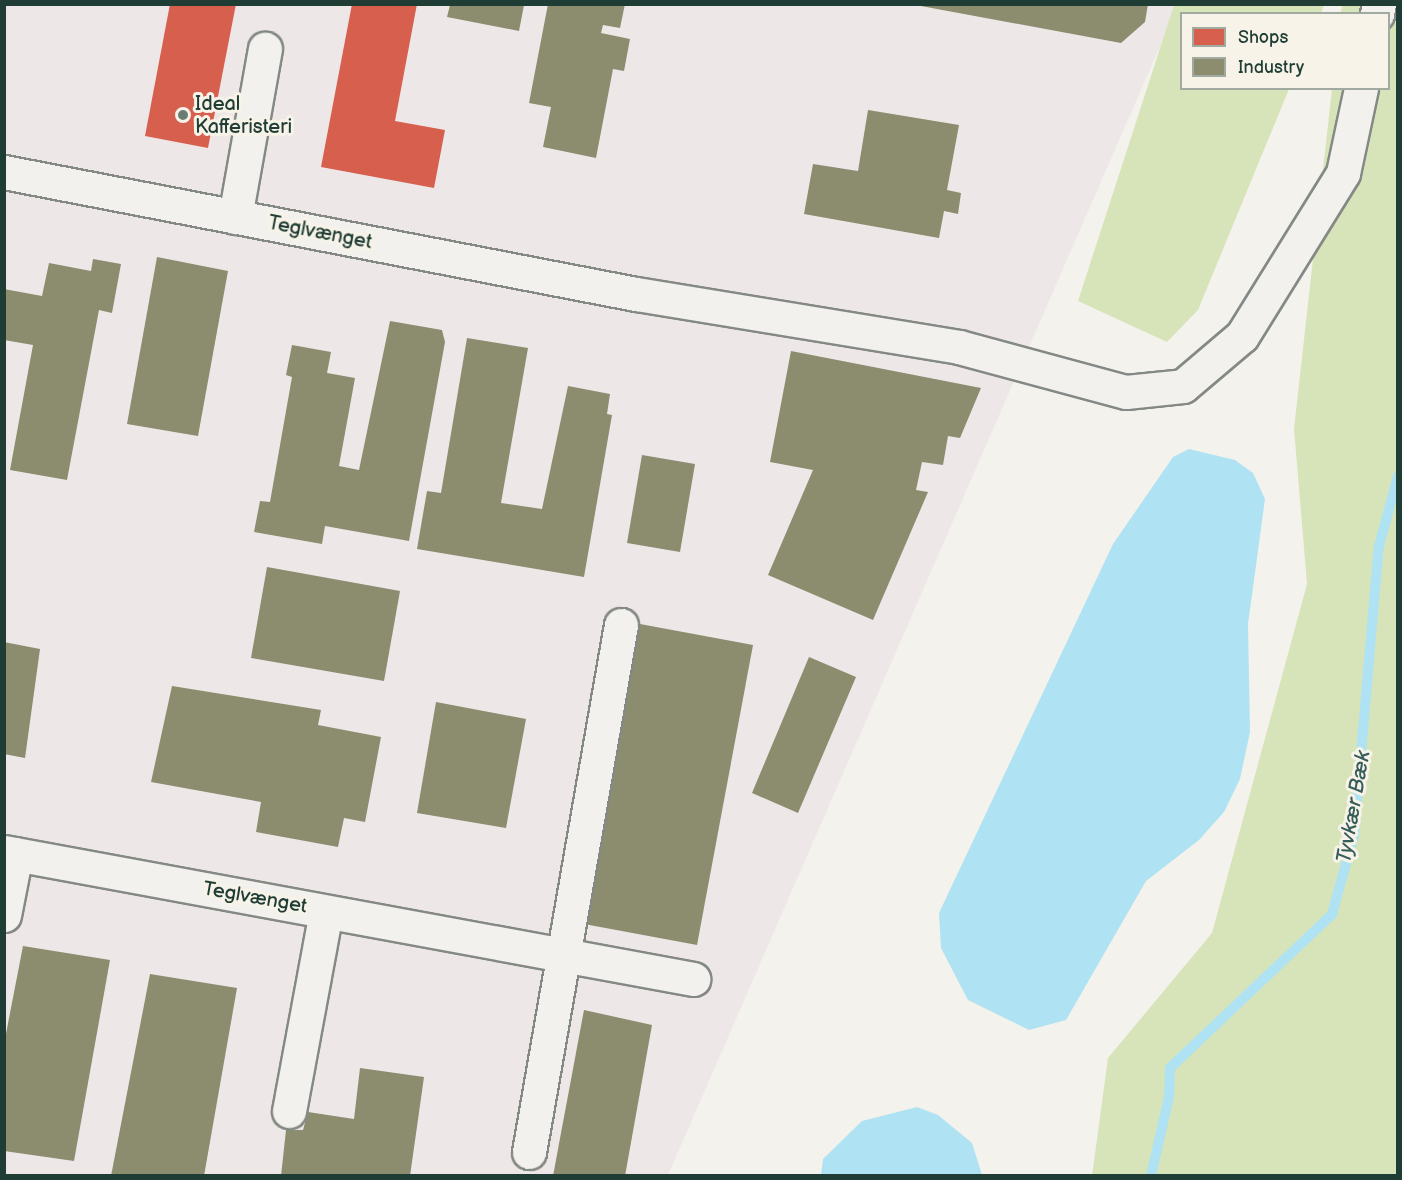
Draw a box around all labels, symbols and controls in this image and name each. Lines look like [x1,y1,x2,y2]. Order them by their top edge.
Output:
legend [1180,12,1390,90]
text: Shops [1238,27,1288,48]
text: Industry [1238,57,1304,78]
place label: Ideal Kafferisteri [195,92,292,139]
marker: Ideal Kafferisteri [176,108,190,122]
street label: Teglvænget [266,211,374,255]
water label: Tyvkær Bæk [1332,749,1376,865]
street label: Teglvænget [201,877,309,919]

